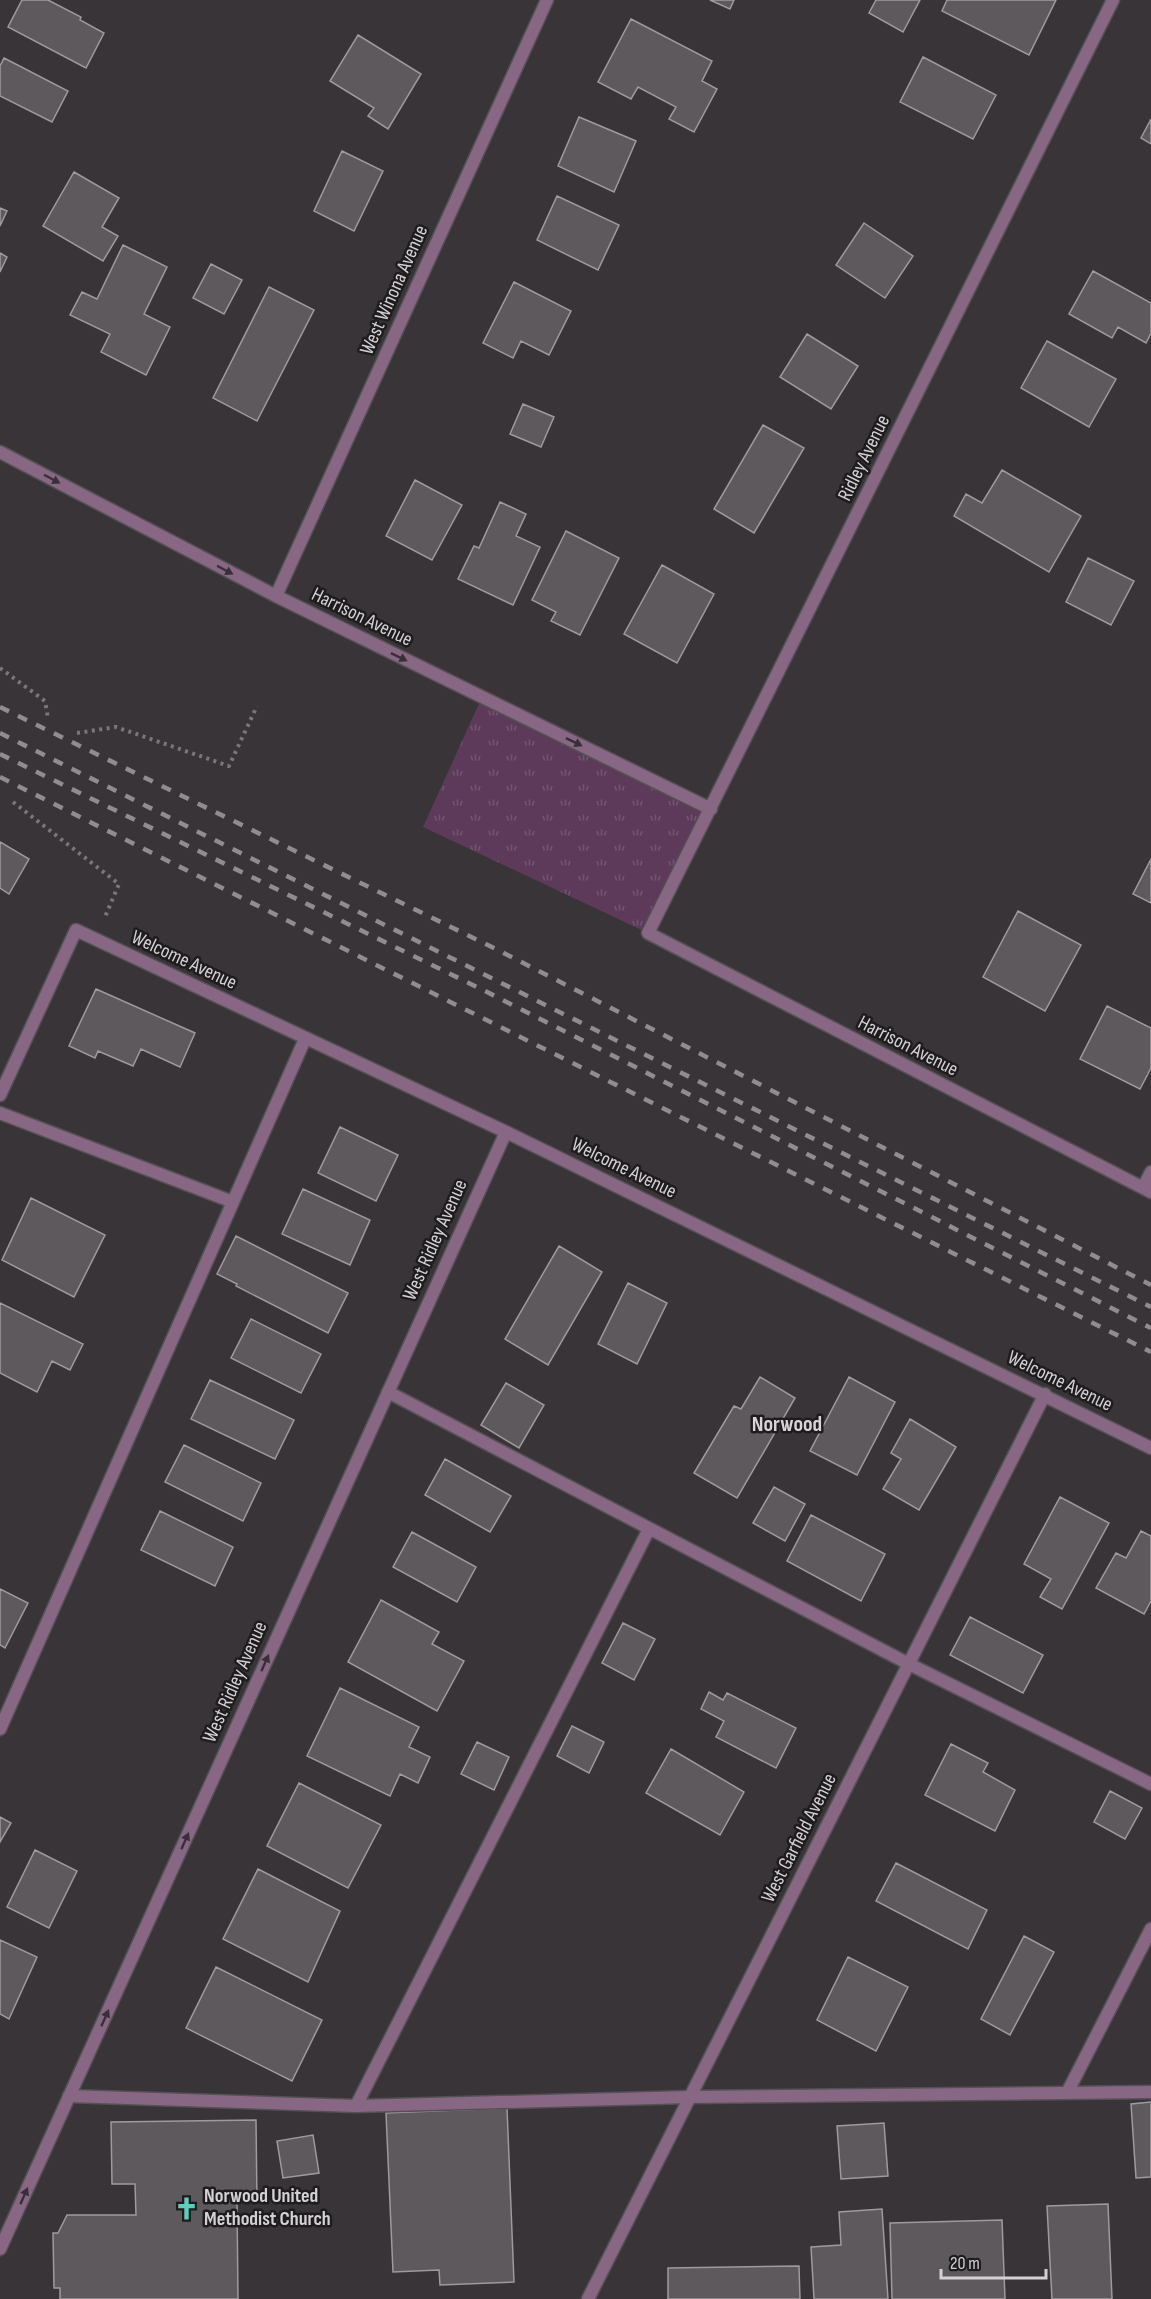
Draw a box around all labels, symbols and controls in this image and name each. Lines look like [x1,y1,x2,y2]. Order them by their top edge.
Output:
street label: West Winona Avenue [355,222,433,358]
street label: Ridley Avenue [833,411,895,505]
one-way arrow [43,474,61,484]
one-way arrow [216,565,233,574]
street label: Harrison Avenue [308,582,416,652]
one-way arrow [391,652,408,661]
one-way arrow [566,738,583,747]
street label: Welcome Avenue [127,925,241,995]
street label: Harrison Avenue [854,1011,962,1081]
street label: Welcome Avenue [568,1132,680,1204]
street label: West Ridley Avenue [398,1176,472,1304]
street label: Welcome Avenue [1004,1345,1116,1417]
district label: Norwood [752,1411,822,1438]
street label: West Ridley Avenue [198,1618,272,1746]
one-way arrow [261,1654,270,1671]
street label: West Garfield Avenue [756,1769,842,1907]
one-way arrow [180,1831,190,1849]
one-way arrow [100,2010,109,2027]
place label: Norwood United Methodist Church [204,2184,331,2231]
one-way arrow [20,2187,29,2204]
church icon: Norwood United Methodist Church [173,2195,199,2221]
scale bar [941,2242,1046,2280]
text: 20 m [950,2253,980,2274]

